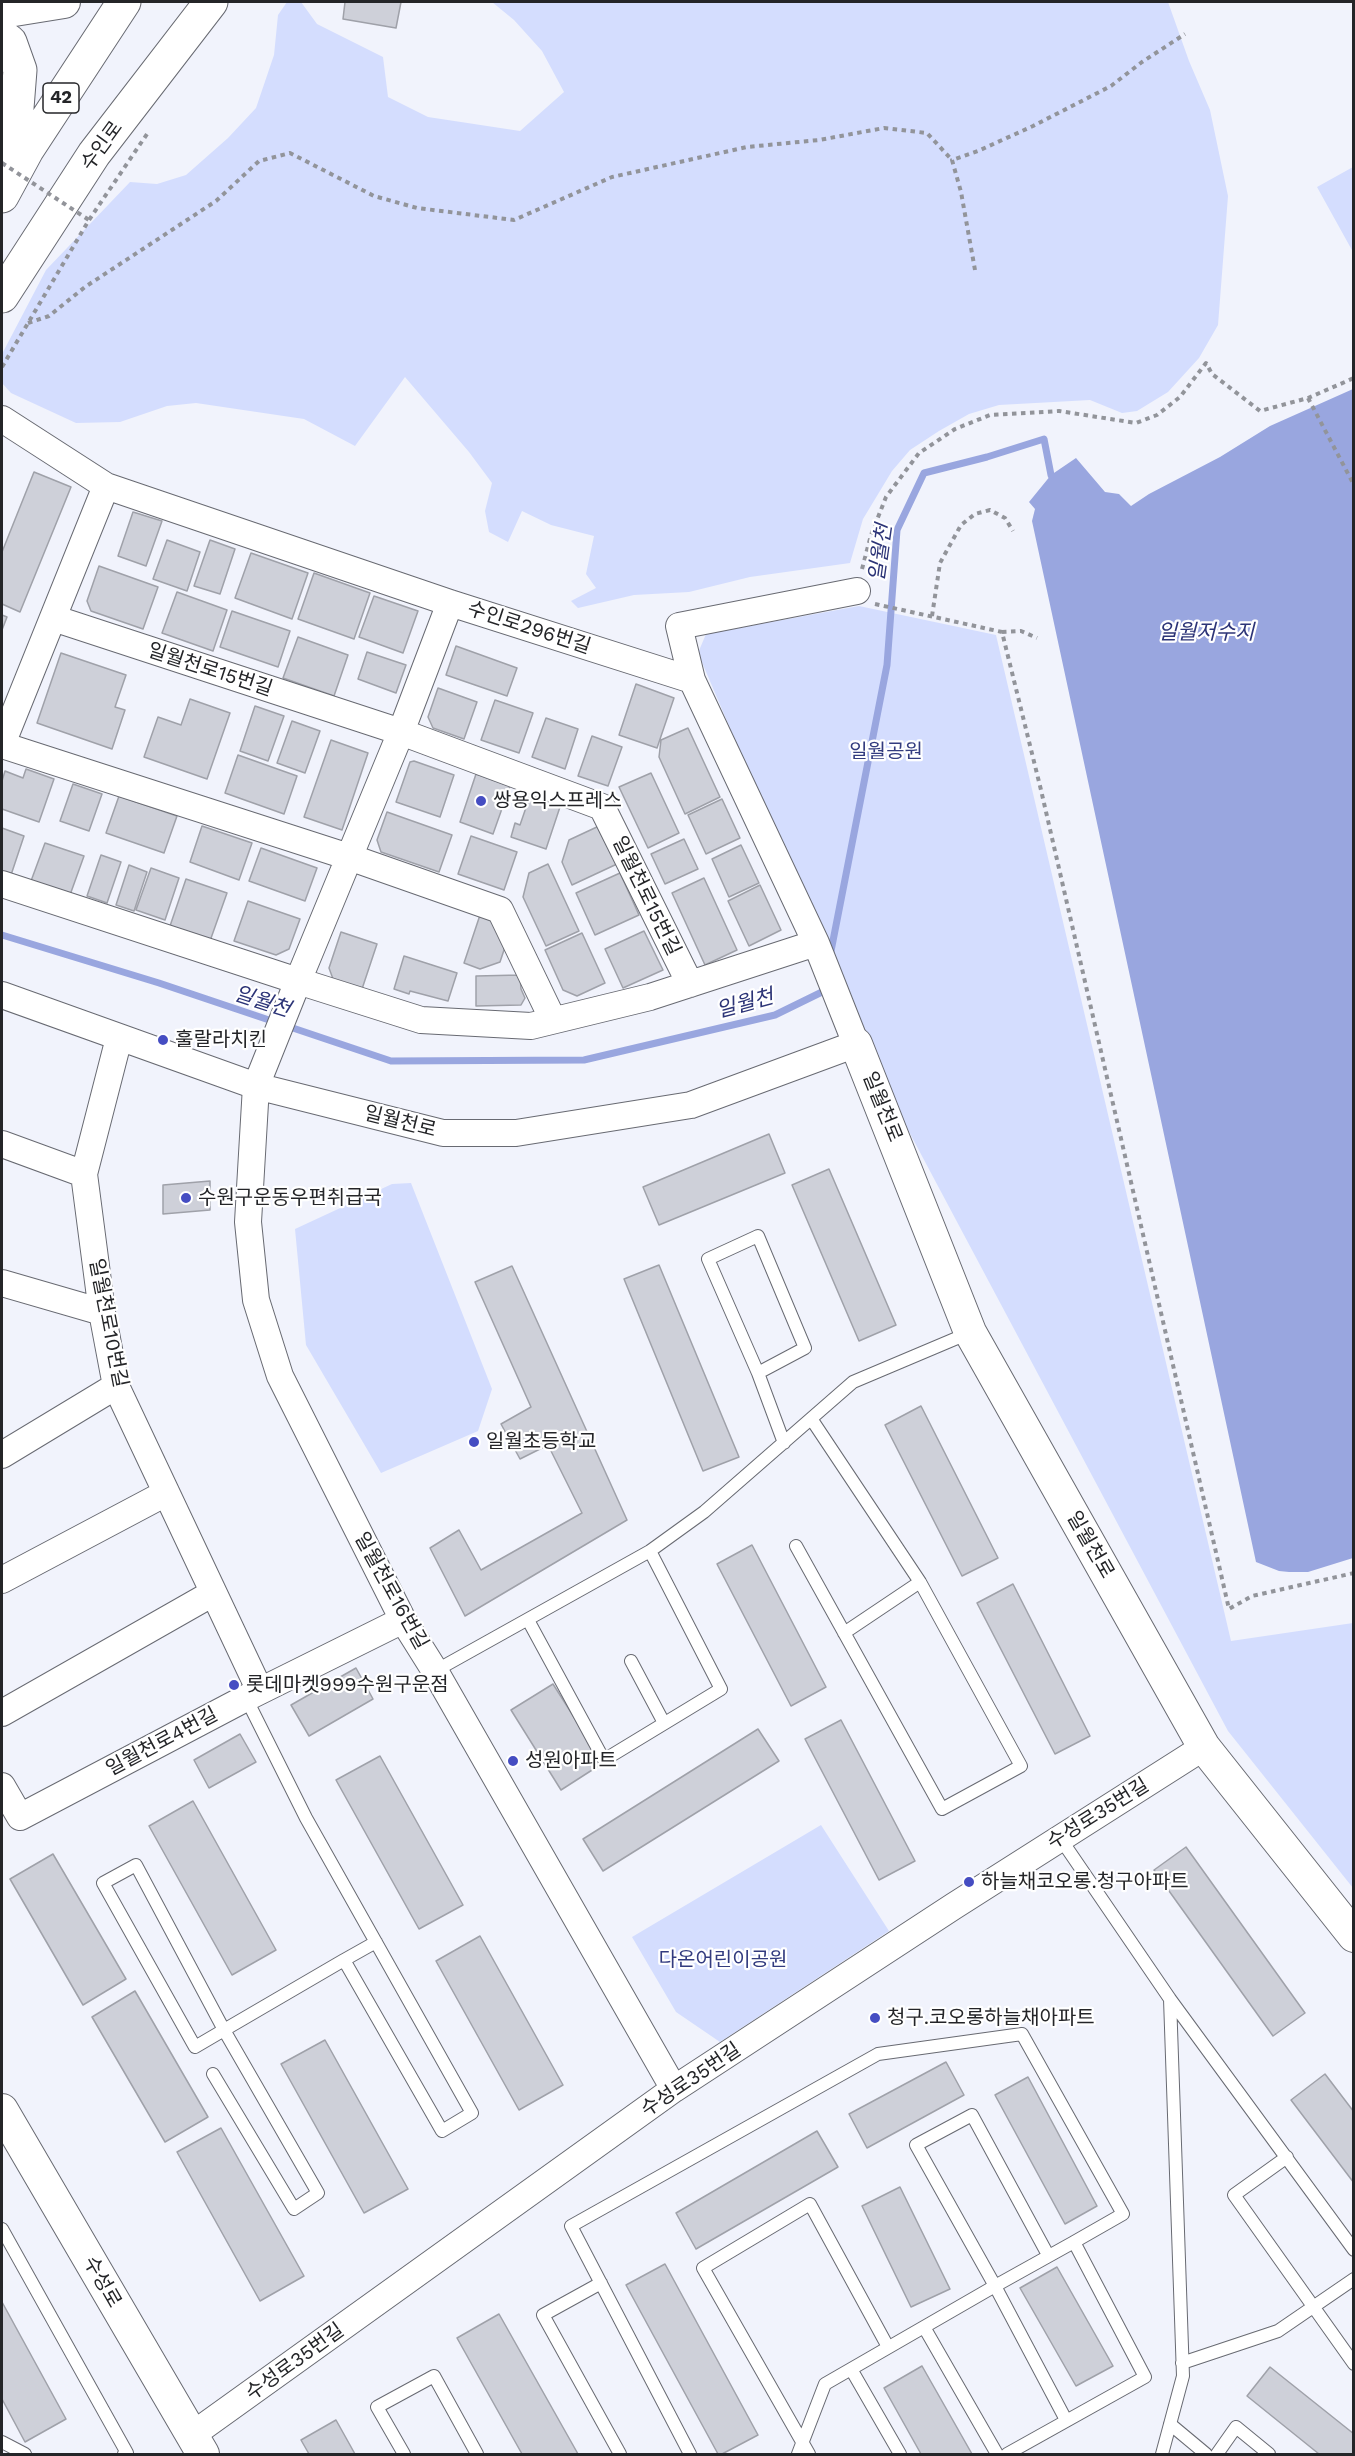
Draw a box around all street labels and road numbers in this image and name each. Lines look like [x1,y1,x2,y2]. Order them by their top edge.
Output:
road number: 42 [43,83,79,113]
street label: 수인로 [76,117,128,175]
street label: 수인로296번길 [464,597,594,659]
street label: 일월천로15번길 [145,639,275,701]
street label: 일월천로15번길 [607,832,685,960]
street label: 일월천로 [857,1068,907,1146]
street label: 일월천로 [361,1101,439,1143]
street label: 일월천로10번길 [84,1257,132,1389]
street label: 일월천로 [1061,1507,1119,1583]
street label: 일월천로16번길 [349,1528,433,1654]
street label: 일월천로4번길 [102,1703,222,1781]
street label: 수성로35번길 [1043,1773,1153,1855]
street label: 수성로35번길 [636,2038,746,2122]
street label: 수성로 [78,2252,126,2312]
street label: 수성로35번길 [241,2318,349,2406]

